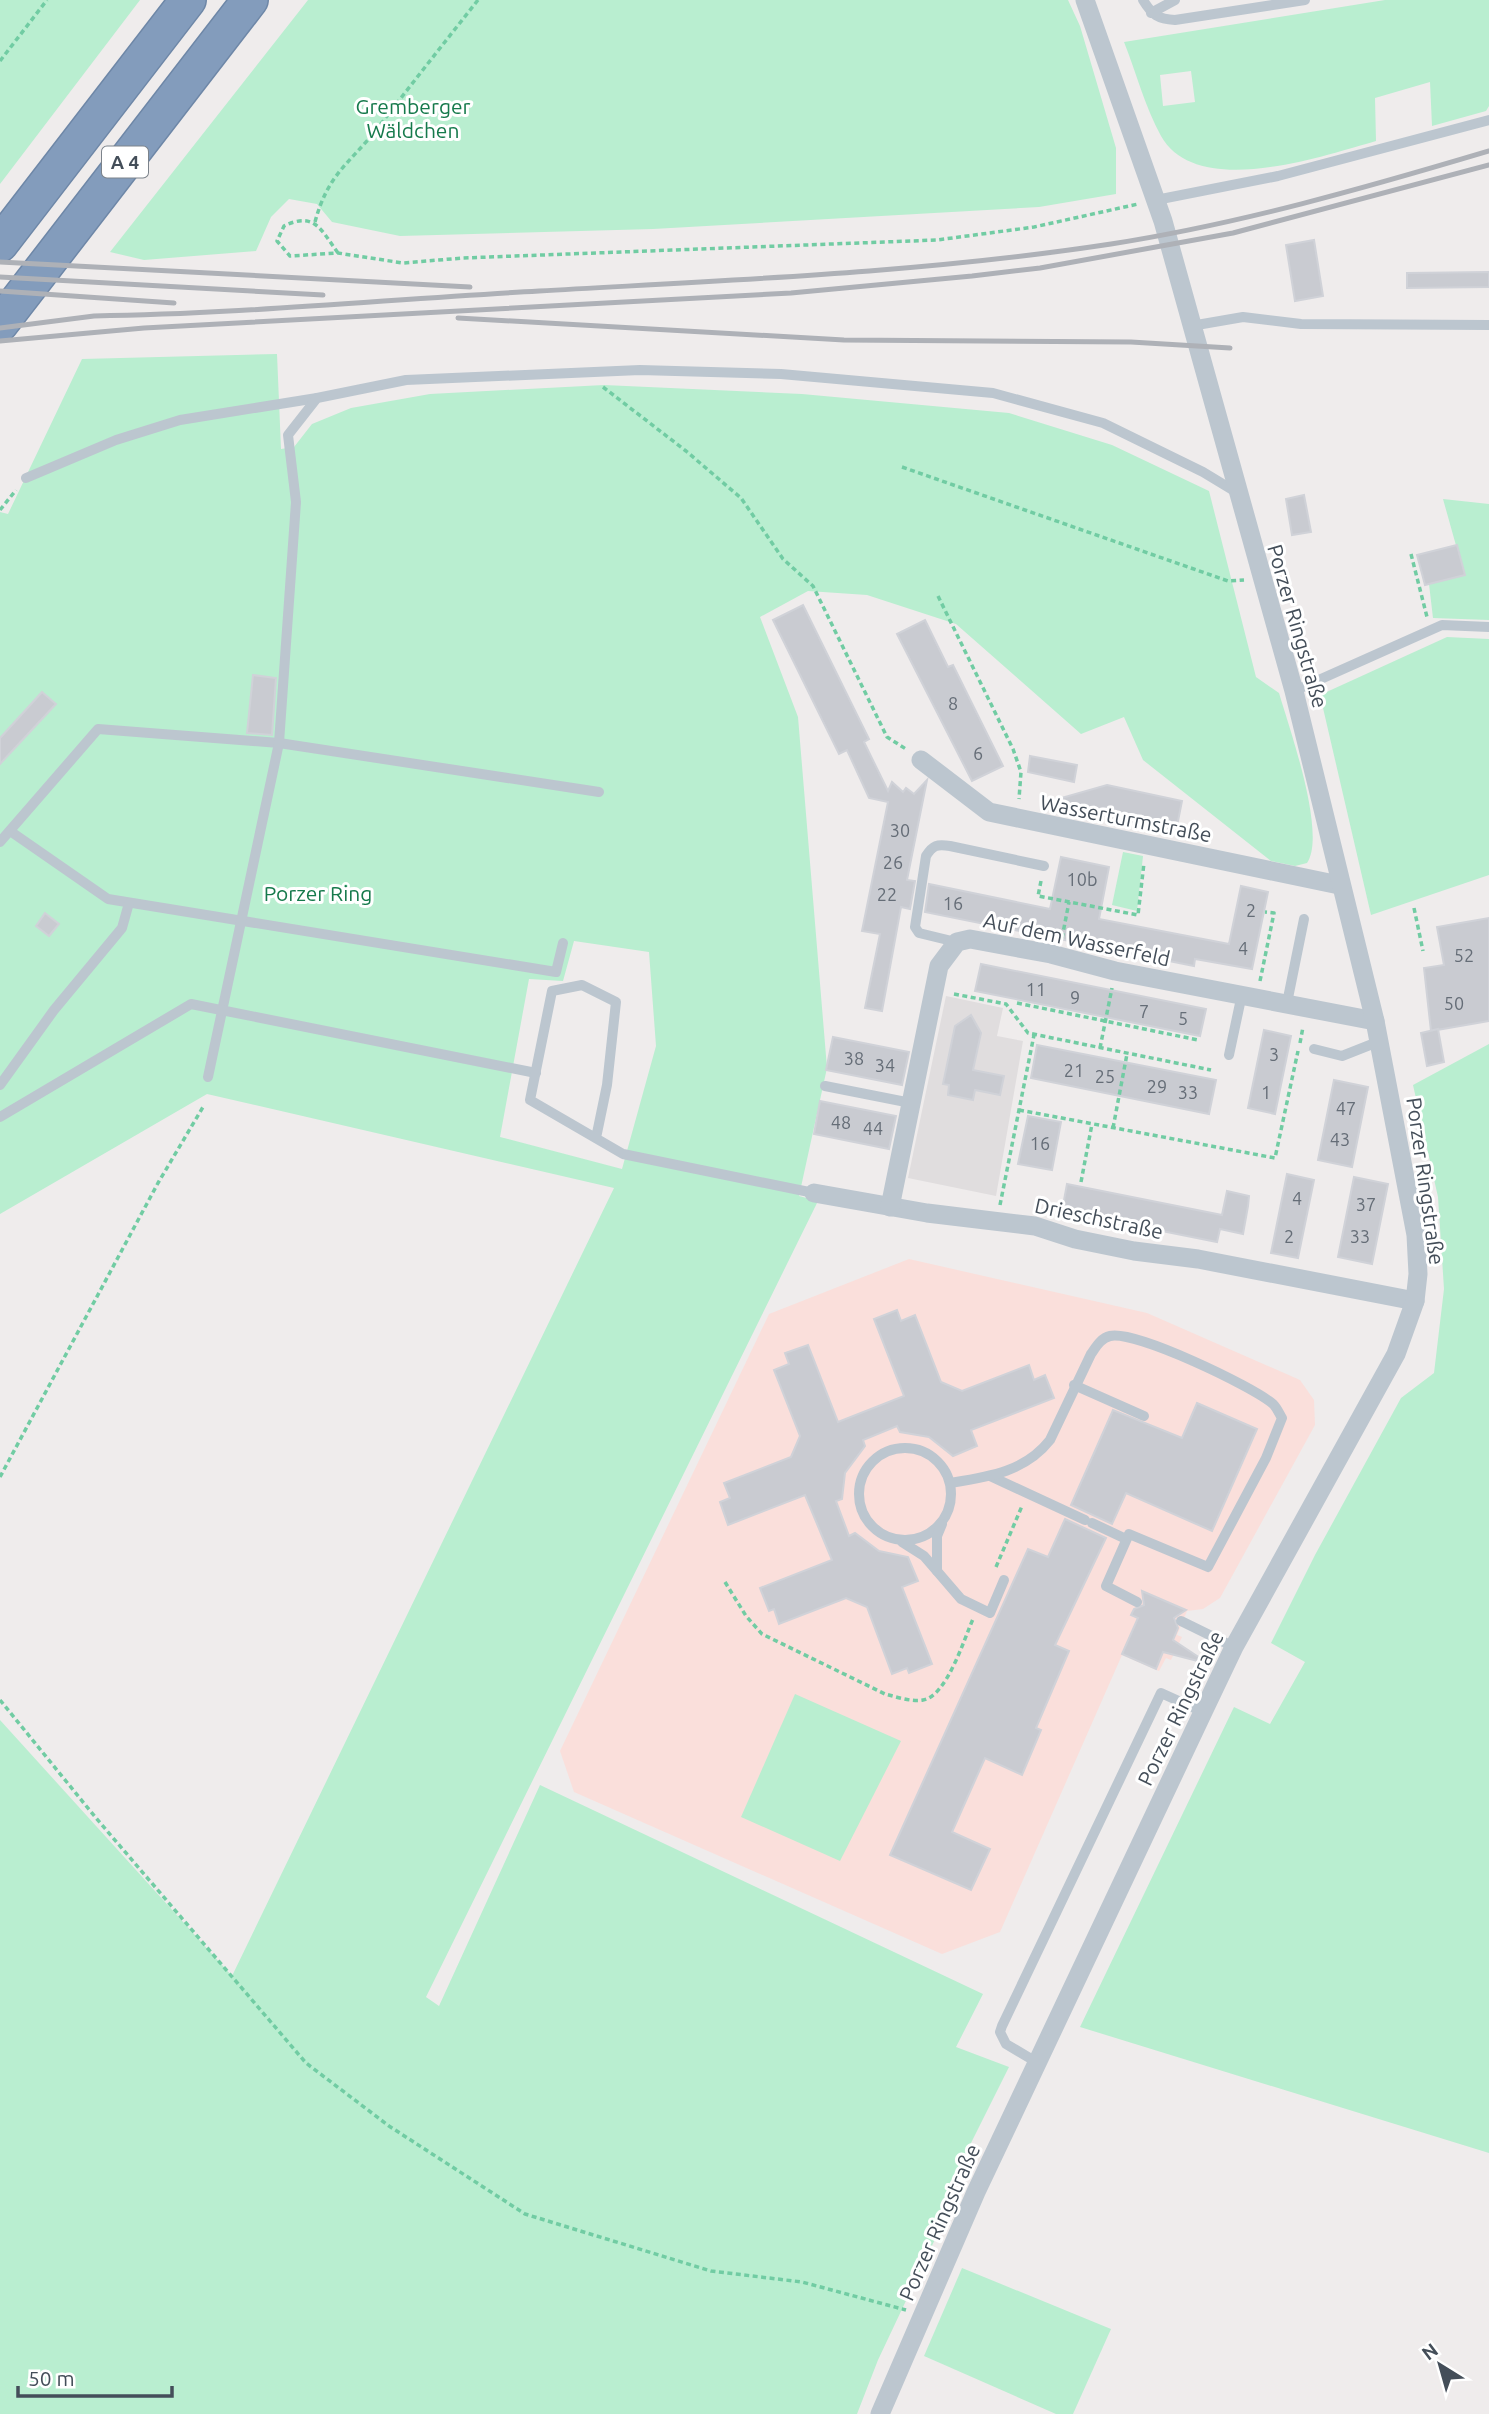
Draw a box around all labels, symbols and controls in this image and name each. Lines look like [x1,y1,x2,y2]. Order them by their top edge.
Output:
park label: Gremberger Wäldchen [355,94,471,142]
road number: A 4 [102,146,148,178]
street label: Porzer Ringstraße [1263,541,1333,711]
house number: 8 [948,693,958,713]
house number: 6 [973,743,983,763]
street label: Wasserturmstraße [1038,790,1214,846]
house number: 30 [890,820,910,840]
house number: 26 [883,852,903,872]
house number: 10b [1067,869,1097,889]
park label: Porzer Ring [264,881,372,905]
house number: 22 [877,884,897,904]
house number: 16 [943,893,963,913]
house number: 2 [1246,900,1256,920]
street label: Auf dem Wasserfeld [981,907,1173,971]
house number: 4 [1238,938,1248,958]
house number: 52 [1454,945,1474,965]
house number: 11 [1026,979,1046,999]
house number: 9 [1070,987,1080,1007]
house number: 50 [1444,993,1464,1013]
house number: 7 [1139,1001,1149,1021]
house number: 5 [1178,1008,1188,1028]
house number: 3 [1269,1044,1279,1064]
house number: 38 [844,1048,864,1068]
house number: 34 [875,1055,895,1075]
house number: 21 [1064,1060,1084,1080]
house number: 25 [1095,1066,1115,1086]
house number: 29 [1147,1076,1167,1096]
house number: 33 [1178,1082,1198,1102]
house number: 1 [1261,1082,1271,1102]
street label: Porzer Ringstraße [1402,1096,1450,1266]
house number: 47 [1336,1098,1356,1118]
house number: 48 [831,1112,851,1132]
house number: 44 [863,1118,883,1138]
house number: 43 [1330,1129,1350,1149]
house number: 16 [1030,1133,1050,1153]
house number: 4 [1292,1188,1302,1208]
street label: Drieschstraße [1033,1193,1165,1243]
house number: 37 [1356,1194,1376,1214]
house number: 2 [1284,1226,1294,1246]
house number: 33 [1350,1226,1370,1246]
street label: Porzer Ringstraße [1132,1627,1228,1789]
street label: Porzer Ringstraße [894,2140,984,2304]
north arrow [1405,2330,1475,2400]
text: N [1417,2338,1442,2364]
scale bar [18,2354,172,2398]
text: 50 m [28,2366,75,2390]

